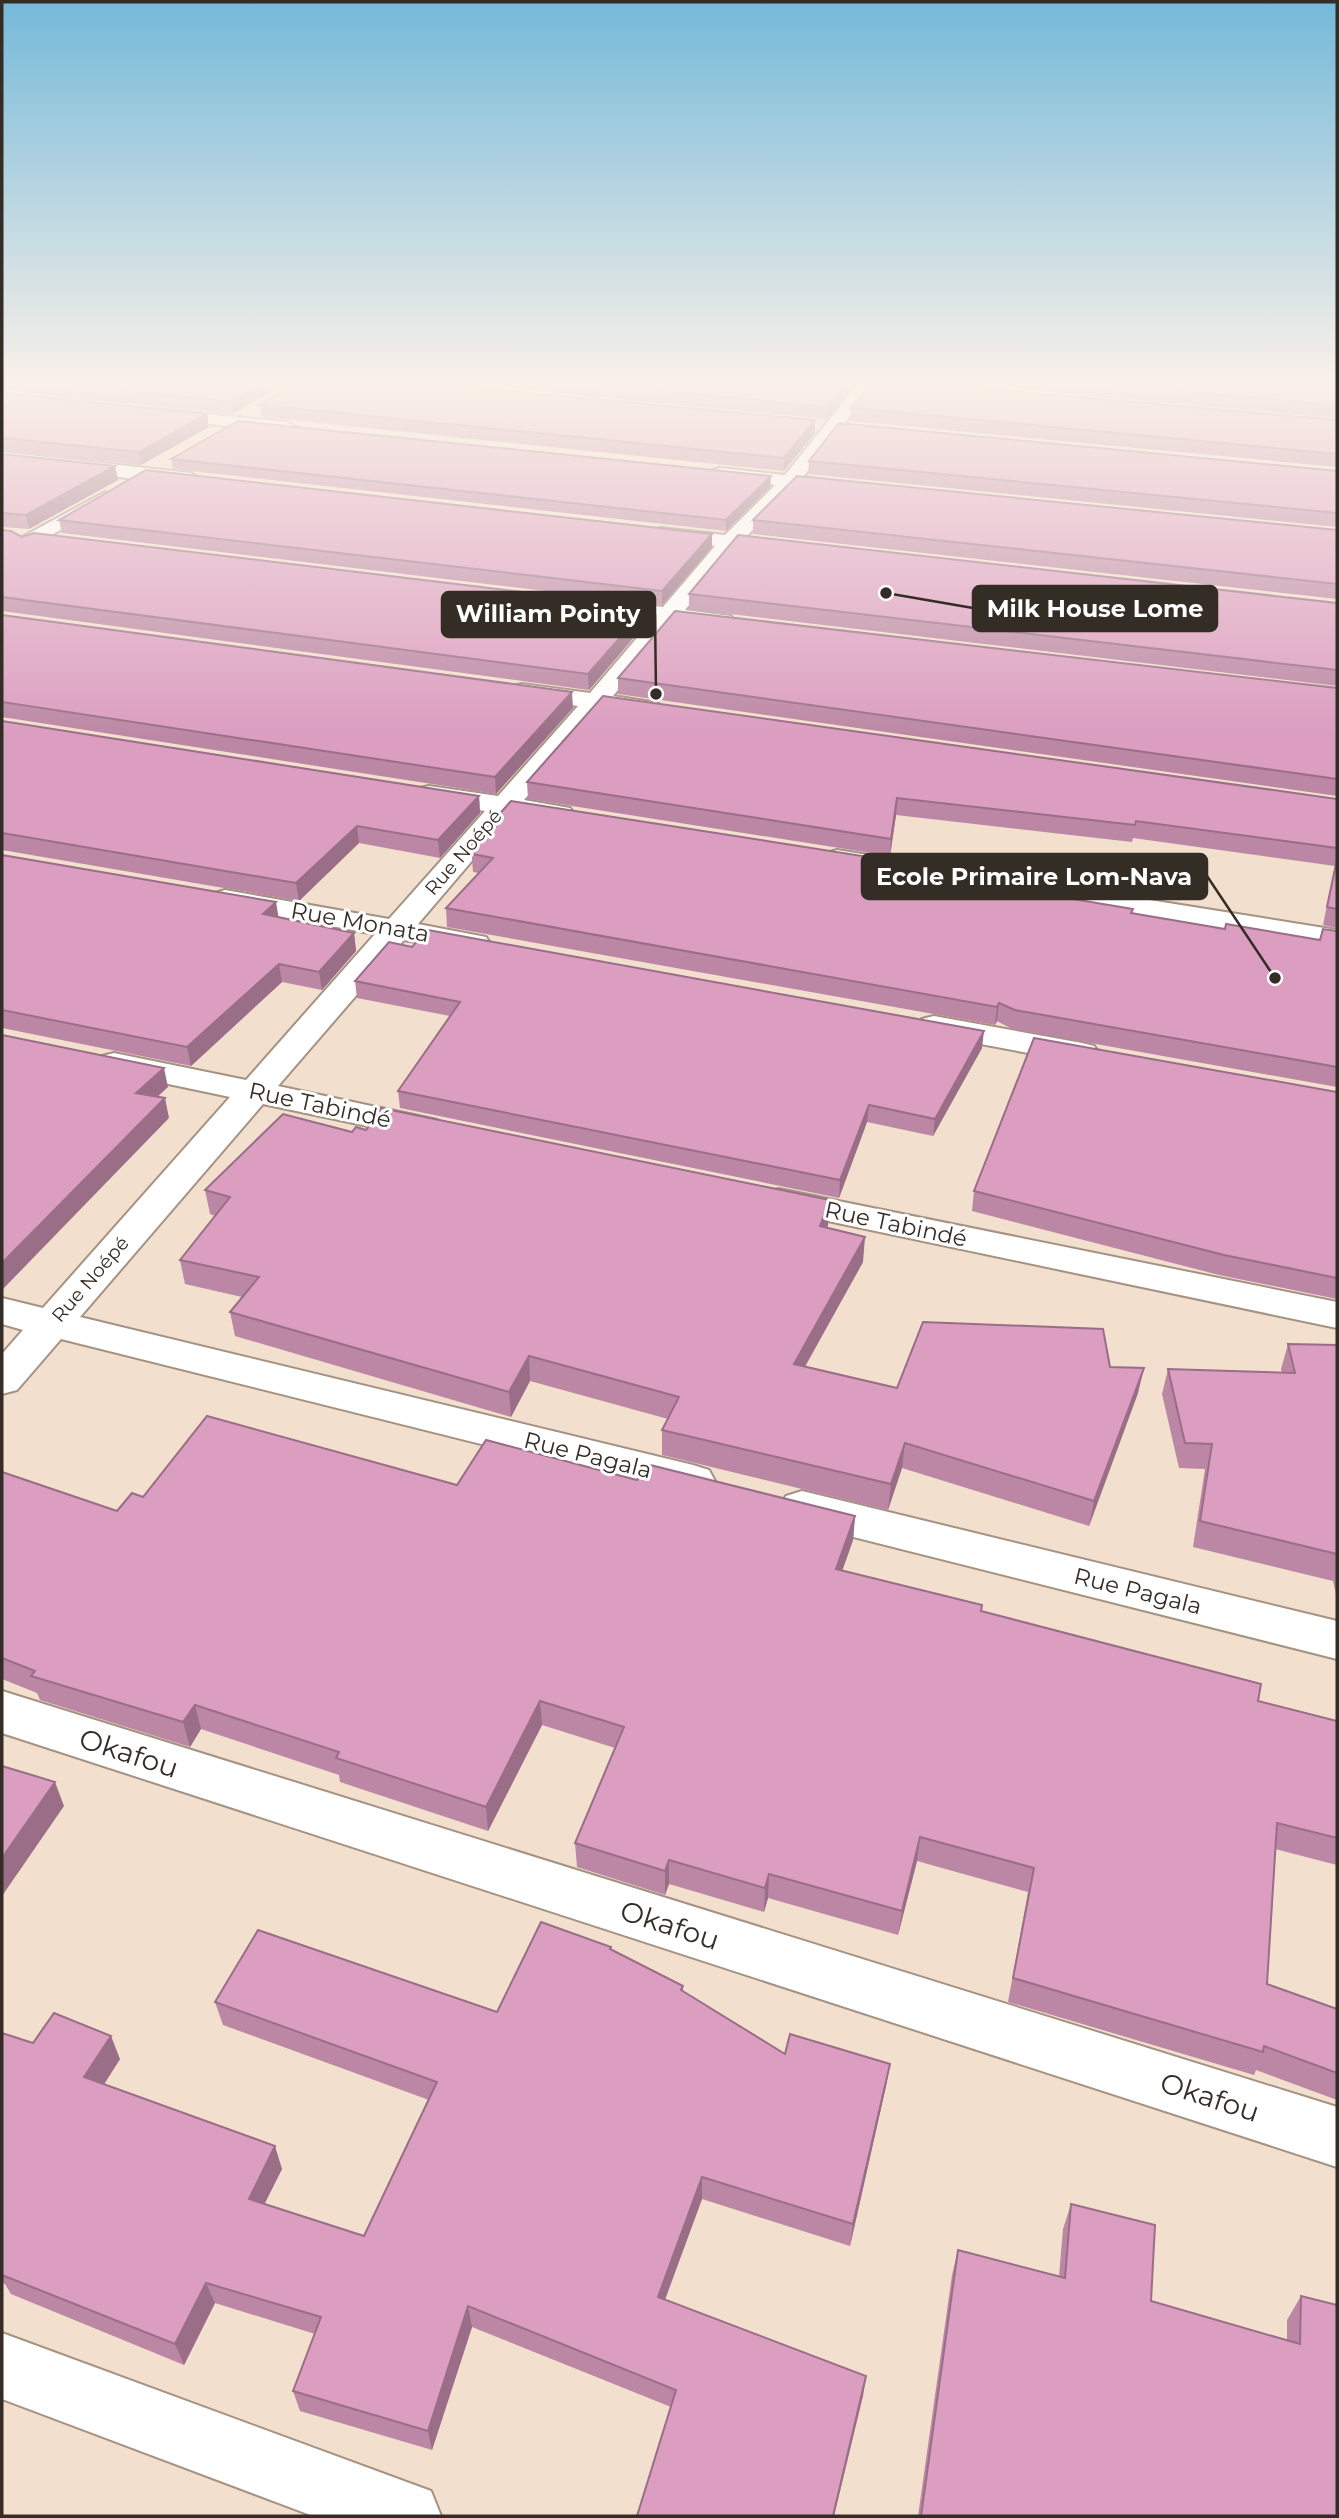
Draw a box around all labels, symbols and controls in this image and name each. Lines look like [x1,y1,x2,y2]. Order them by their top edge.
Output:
callout: Milk House Lome [973,586,1217,631]
callout: William Pointy [442,592,655,637]
text: Milk House Lome [987,594,1203,623]
text: William Pointy [456,599,641,628]
street label: Rue Noépé [420,805,507,900]
callout: Ecole Primaire Lom-Nava [862,854,1207,899]
text: Ecole Primaire Lom-Nava [876,862,1192,891]
street label: Rue Monata [289,896,431,948]
street label: Rue Tabindé [246,1076,394,1134]
street label: Rue Tabindé [822,1195,970,1253]
street label: Rue Noépé [47,1232,134,1327]
street label: Rue Pagala [521,1426,655,1484]
street label: Rue Pagala [1071,1562,1205,1620]
street label: Okafou [75,1721,183,1785]
street label: Okafou [616,1893,724,1957]
street label: Okafou [1156,2065,1264,2129]

